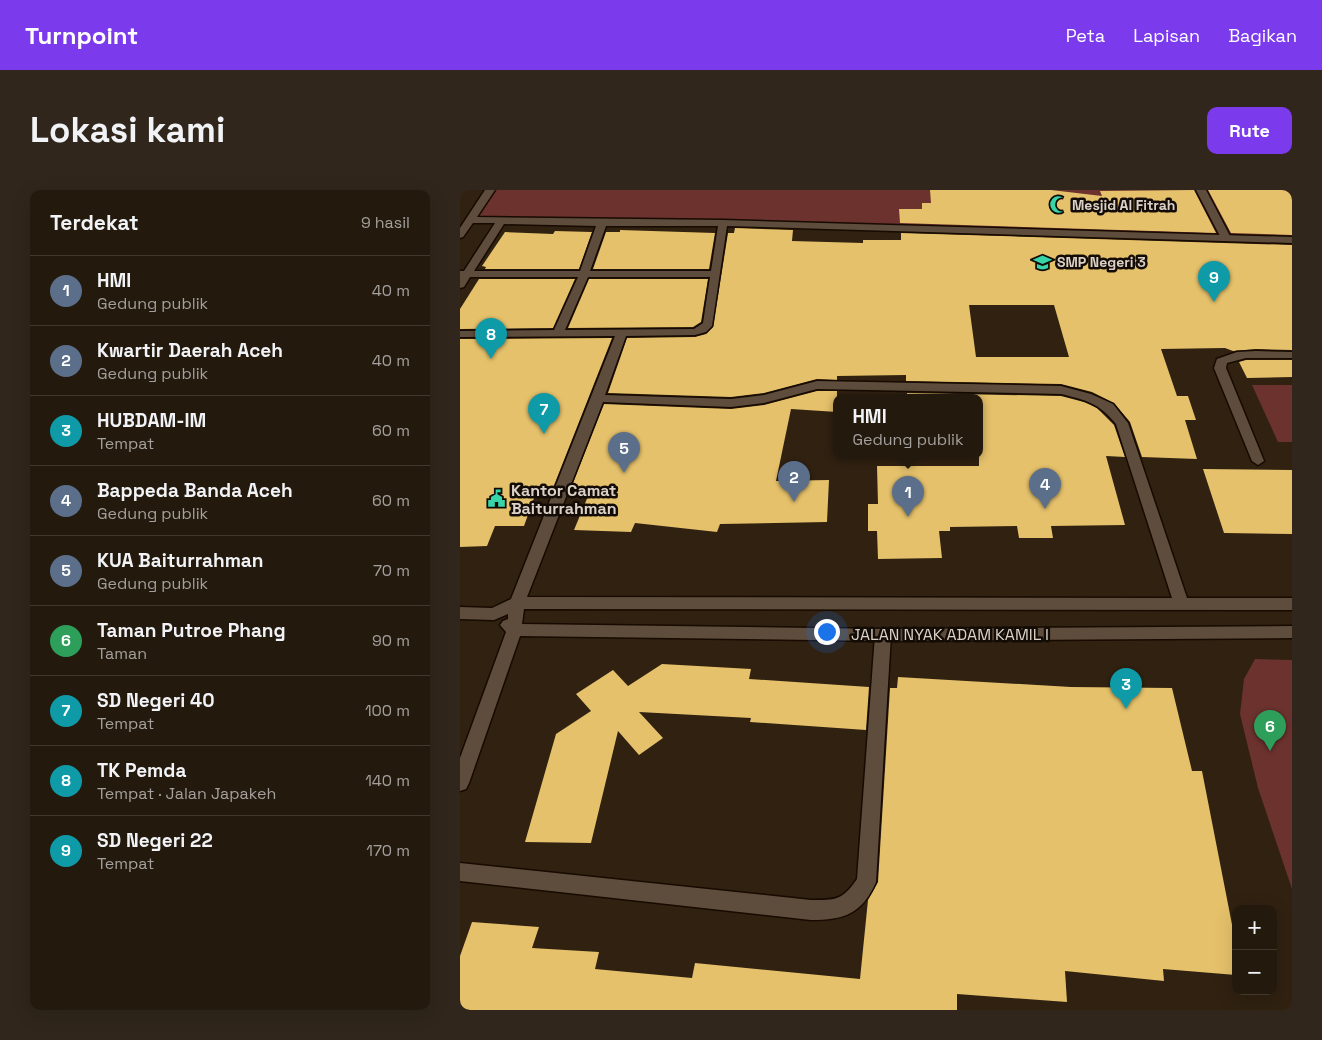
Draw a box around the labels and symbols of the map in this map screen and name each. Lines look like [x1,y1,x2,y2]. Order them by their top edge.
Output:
mosque icon: Mesjid Al Fitrah [1048,195,1068,215]
place label: Mesjid Al Fitrah [1072,196,1175,214]
school or university icon: SMP Negeri 3 [1033,252,1053,272]
place label: SMP Negeri 3 [1057,253,1146,271]
pin: 9 [1198,261,1230,302]
pin: 8 [475,318,507,359]
pin: 7 [528,393,560,434]
pin: 5 [608,432,640,473]
pin: 2 [778,461,810,502]
pin: 4 [1029,468,1061,509]
pin: 1 [892,476,924,517]
place label: Kantor Camat Baiturrahman [511,480,617,519]
public building icon: Kantor Camat Baiturrahman [487,489,507,509]
your location [814,619,840,645]
street label: JALAN NYAK ADAM KAMIL I [851,624,1049,645]
pin: 3 [1110,668,1142,709]
pin: 6 [1254,710,1286,751]

